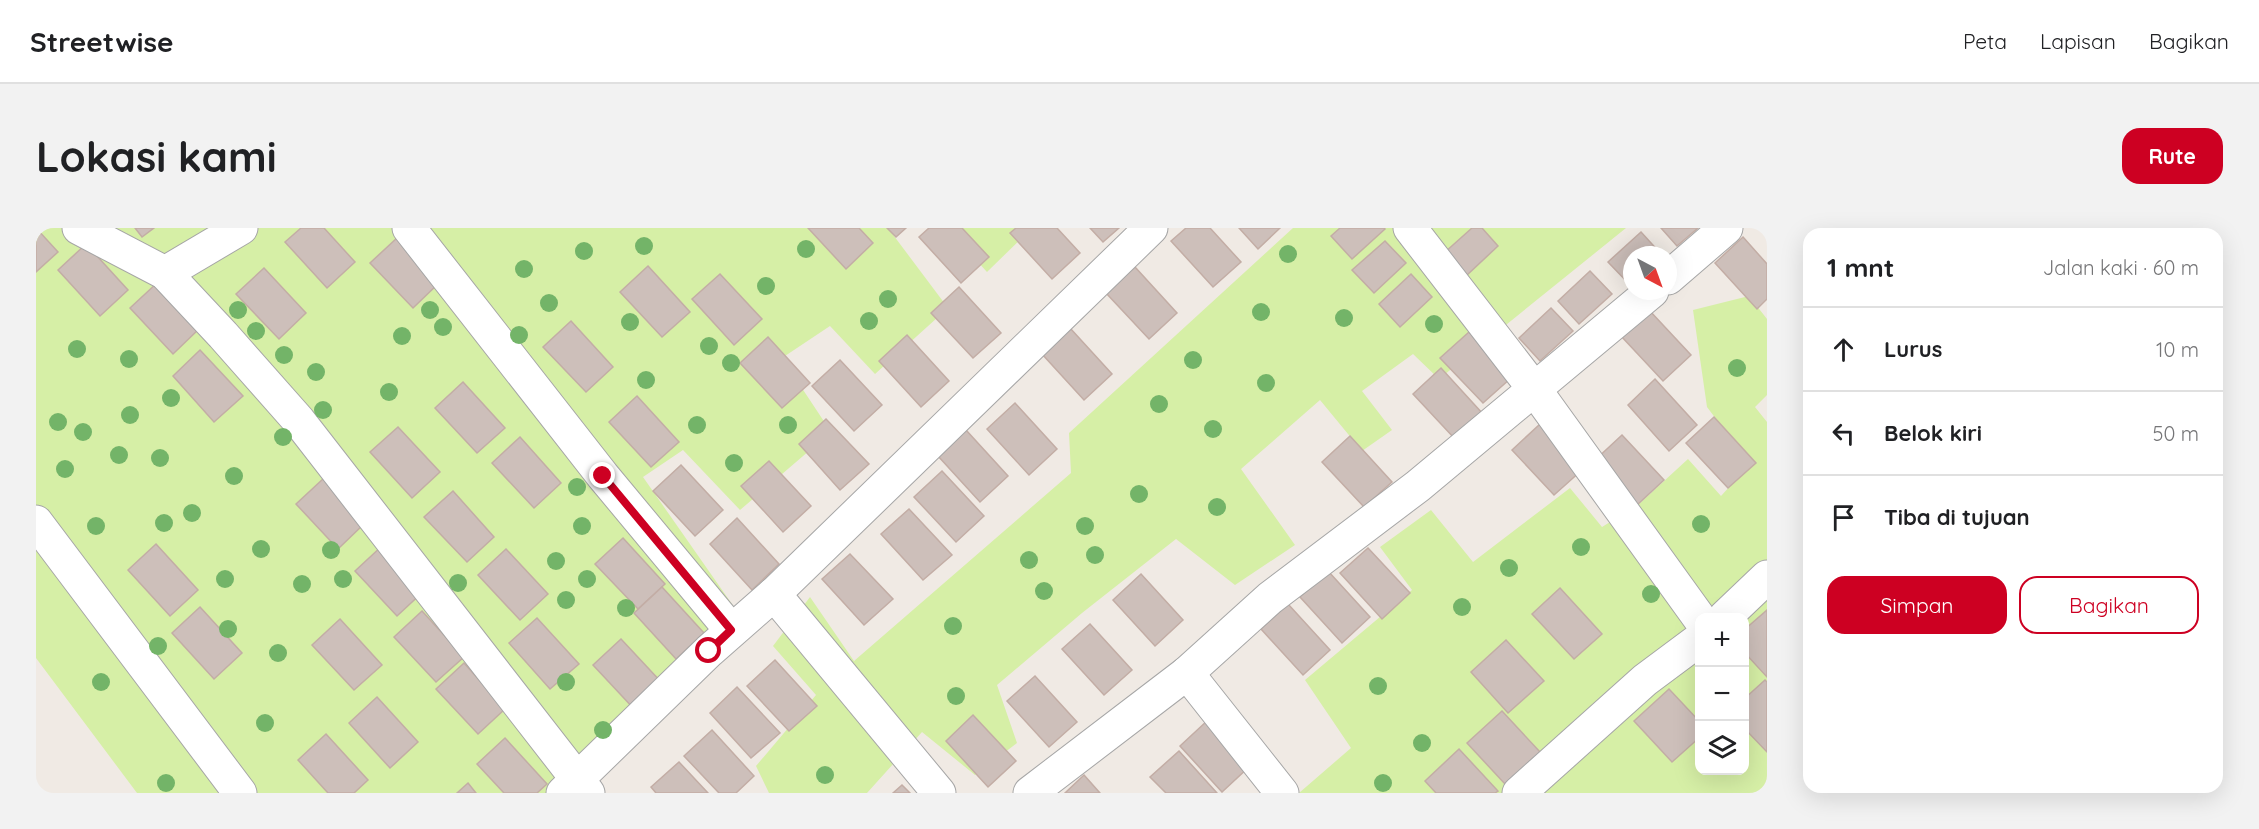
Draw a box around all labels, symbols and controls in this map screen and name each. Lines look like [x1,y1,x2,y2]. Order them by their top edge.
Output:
text: Streetwise [30,24,173,59]
text: Peta [1963,28,2007,54]
text: Lapisan [2040,28,2116,54]
text: Bagikan [2149,28,2229,54]
button: Rute [2122,128,2223,184]
text: Lokasi kami [36,130,277,183]
north arrow [1623,246,1677,300]
text: 1 mnt [1827,251,1895,284]
text: Jalan kaki · 60 m [2043,255,2199,280]
icon: ahead [1827,333,1860,366]
text: Lurus [1884,335,1942,363]
text: 10 m [2156,337,2199,362]
icon: left [1827,417,1860,450]
text: Belok kiri [1884,419,1982,447]
text: 50 m [2153,421,2199,446]
route end [589,462,615,488]
icon: arrive [1827,501,1860,534]
text: Tiba di tujuan [1884,503,2030,531]
button: Simpan [1827,576,2007,634]
button: Bagikan [2019,576,2199,634]
map controls [1695,613,1749,775]
button: + [1695,613,1749,667]
route start [695,637,721,663]
button: − [1695,667,1749,721]
button: layers [1695,721,1749,775]

